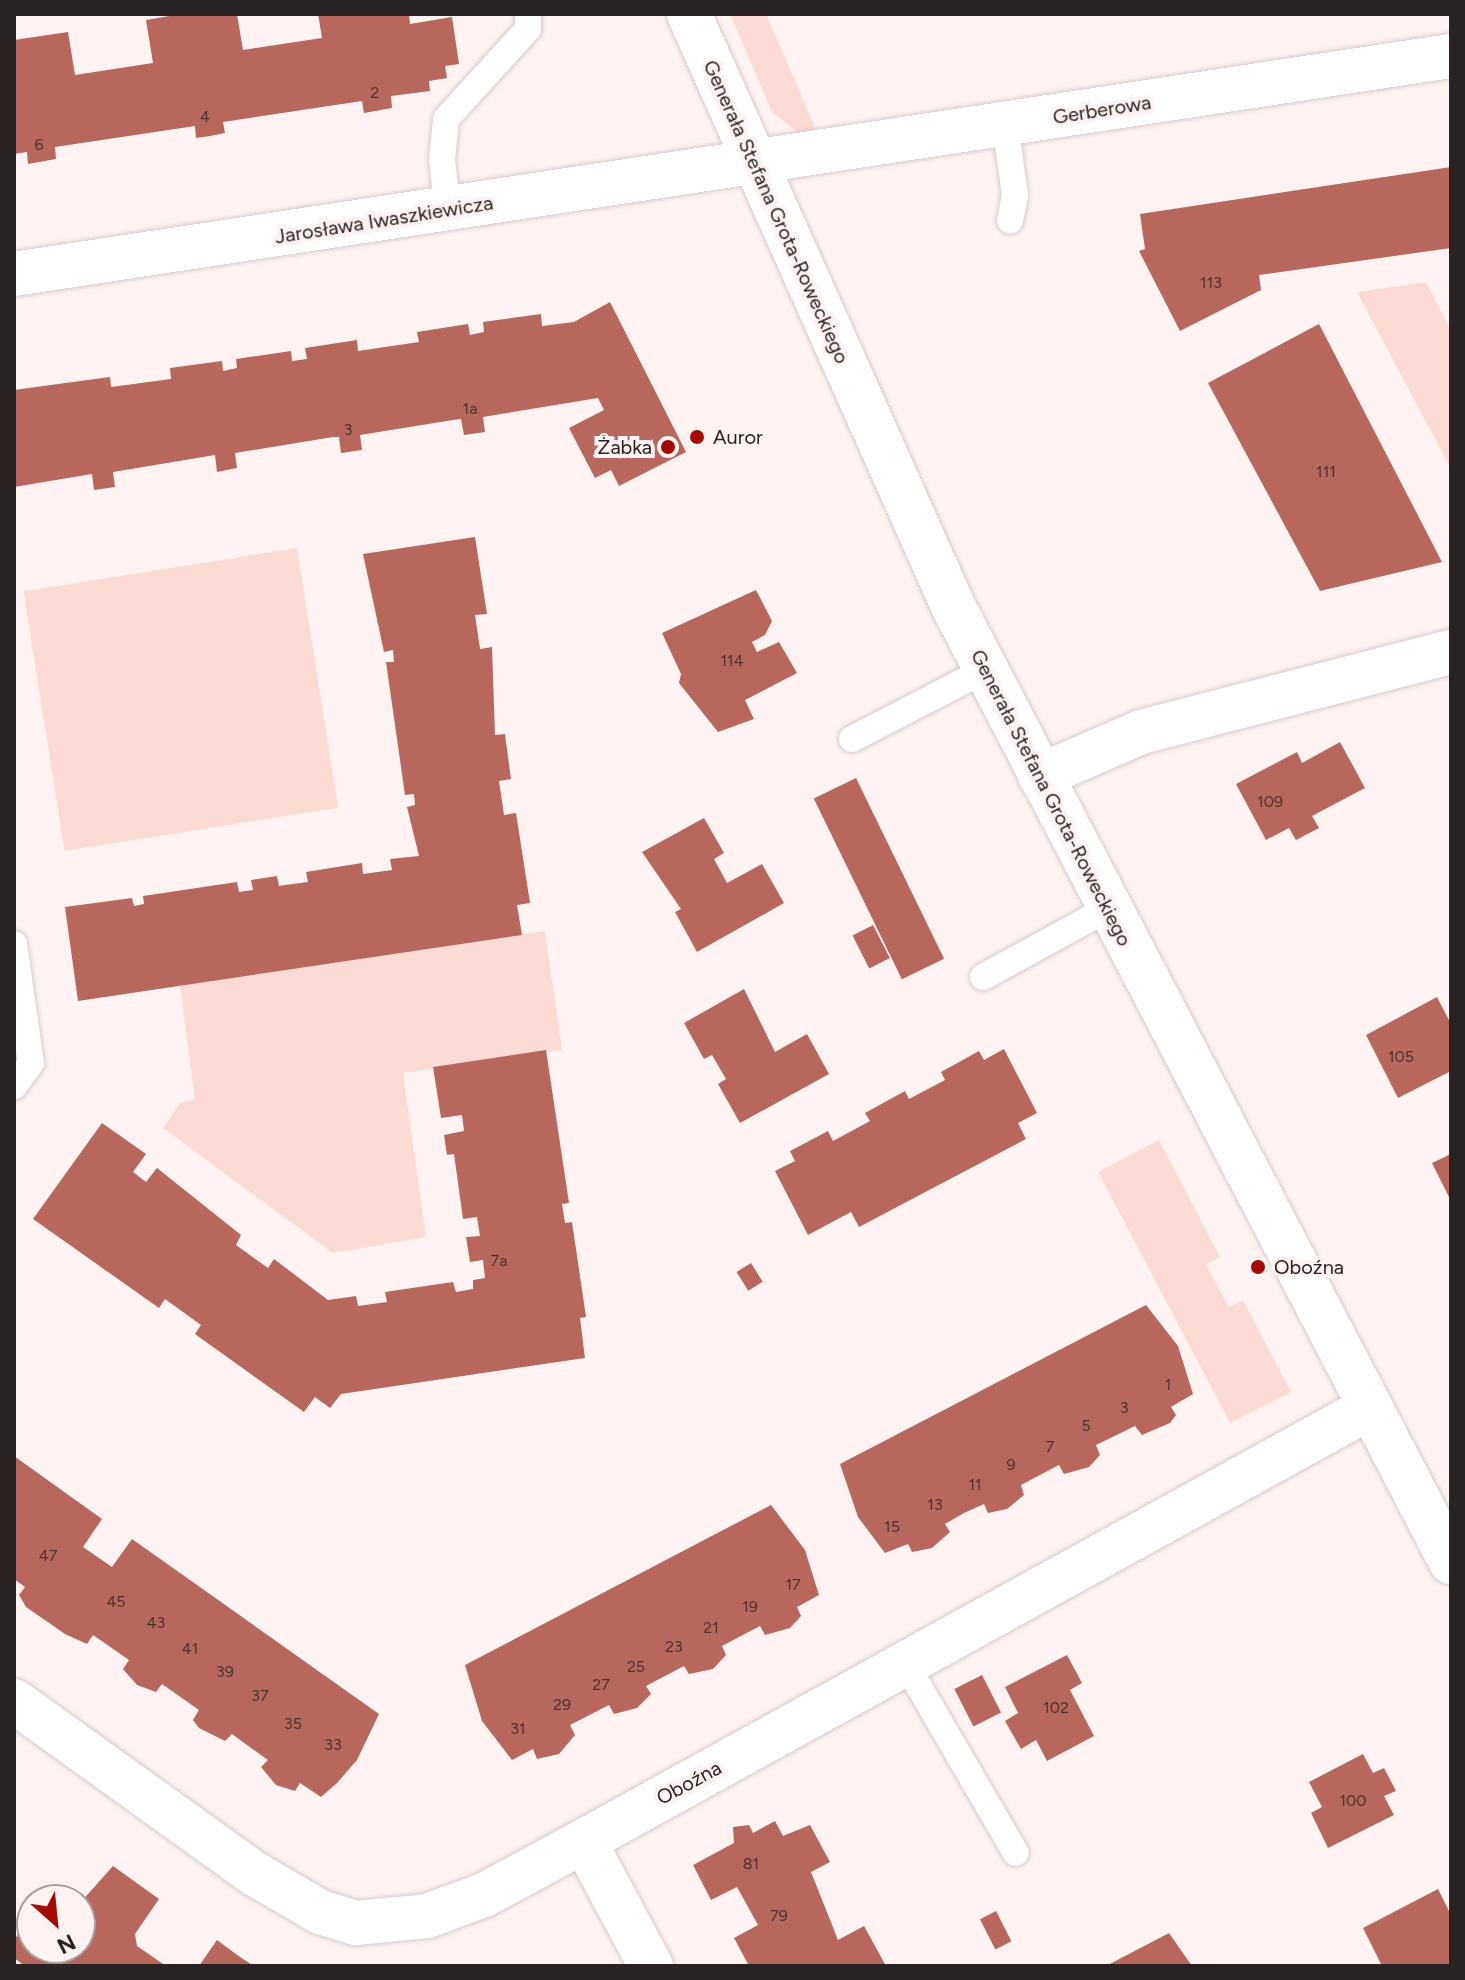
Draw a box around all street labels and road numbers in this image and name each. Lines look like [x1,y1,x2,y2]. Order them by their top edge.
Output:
street label: Generała Stefana Grota-Roweckiego [698,57,854,367]
street label: Gerberowa [1051,90,1153,130]
street label: Jarosława Iwaszkiewicza [273,191,495,249]
street label: Generała Stefana Grota-Roweckiego [965,646,1137,950]
street label: Oboźna [652,1756,726,1810]

